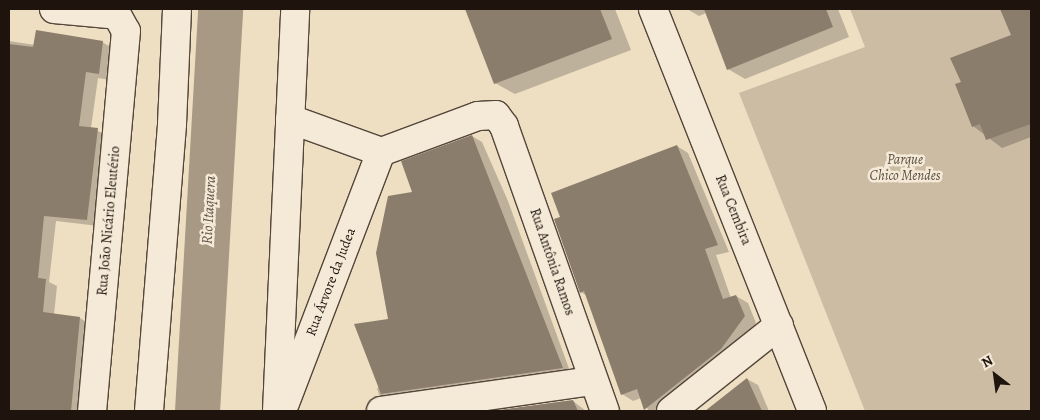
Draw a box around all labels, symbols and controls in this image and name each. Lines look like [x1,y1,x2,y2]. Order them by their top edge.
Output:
street label: Rua João Nicário Eleutério [94,145,124,297]
park label: Parque Chico Mendes [870,152,940,184]
street label: Rua Cembira [711,172,755,248]
water label: Rio Itaquera [198,175,220,245]
street label: Rua Antônia Ramos [526,206,578,318]
street label: Rua Árvore da Judea [303,226,359,338]
north arrow [970,350,1020,400]
text: N [978,351,996,372]

